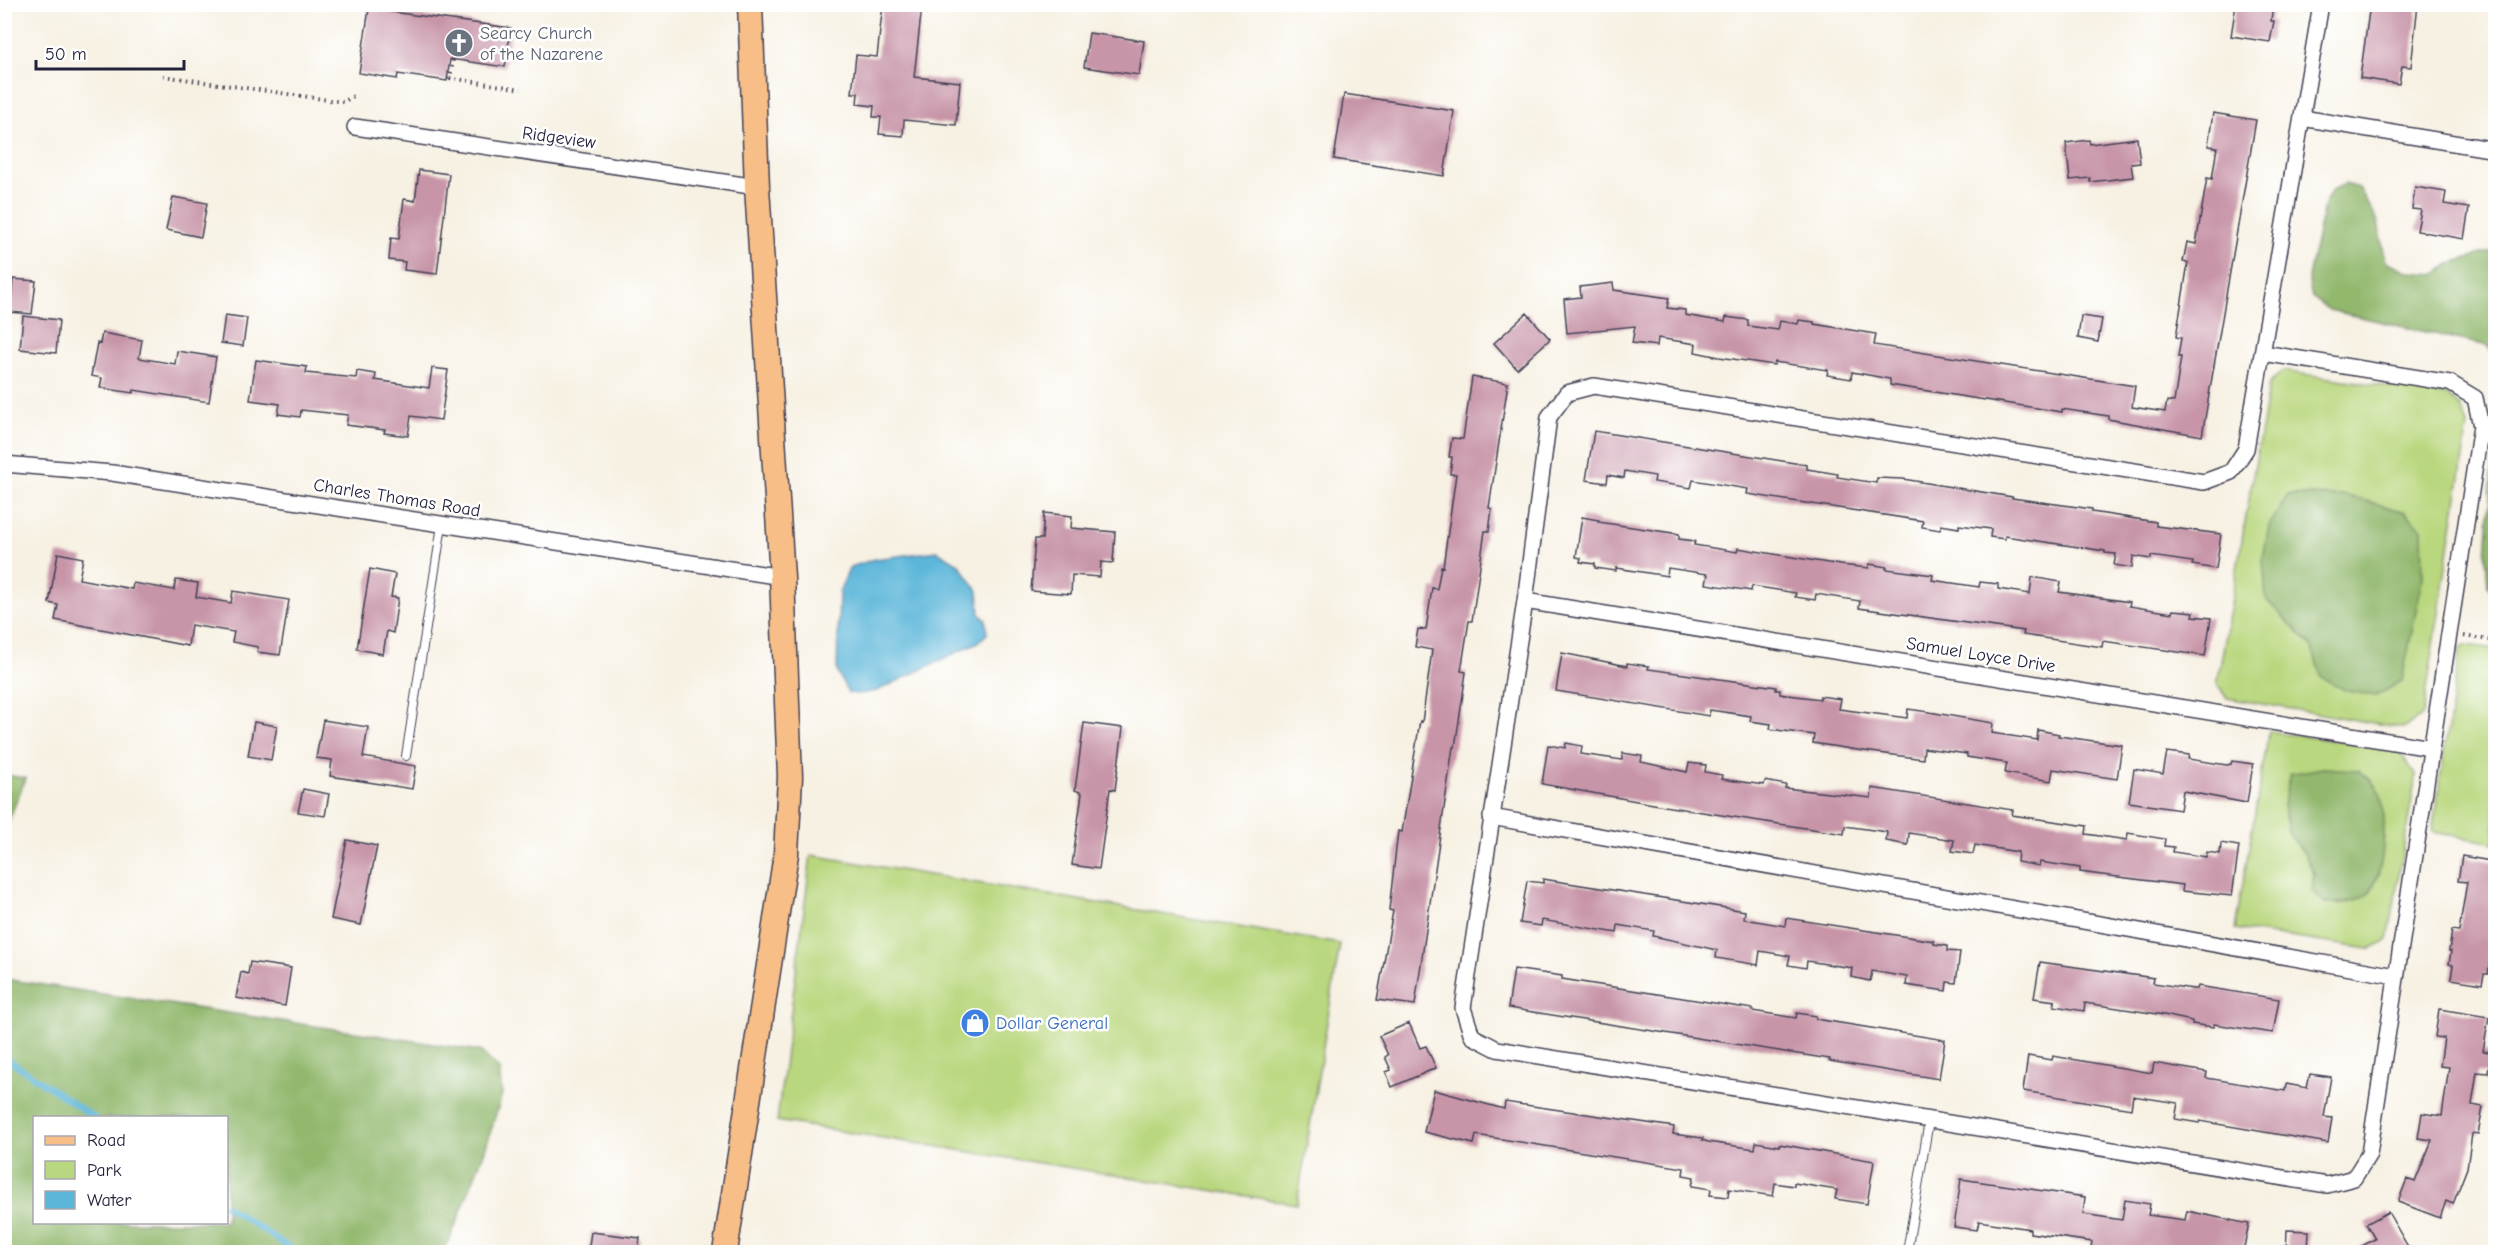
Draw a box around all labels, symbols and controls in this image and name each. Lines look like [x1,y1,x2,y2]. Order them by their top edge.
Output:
place label: Searcy Church of the Nazarene [480,23,603,65]
church icon: Searcy Church of the Nazarene [443,27,475,59]
scale bar [36,33,184,71]
text: 50 m [45,44,87,65]
street label: Ridgeview [521,122,597,154]
street label: Charles Thomas Road [312,474,482,522]
street label: Samuel Loyce Drive [1905,633,2057,677]
shop icon: Dollar General [959,1007,991,1039]
place label: Dollar General [996,1013,1108,1034]
legend [33,1116,228,1224]
text: Road [87,1130,126,1151]
text: Park [87,1160,122,1181]
text: Water [87,1190,132,1211]

